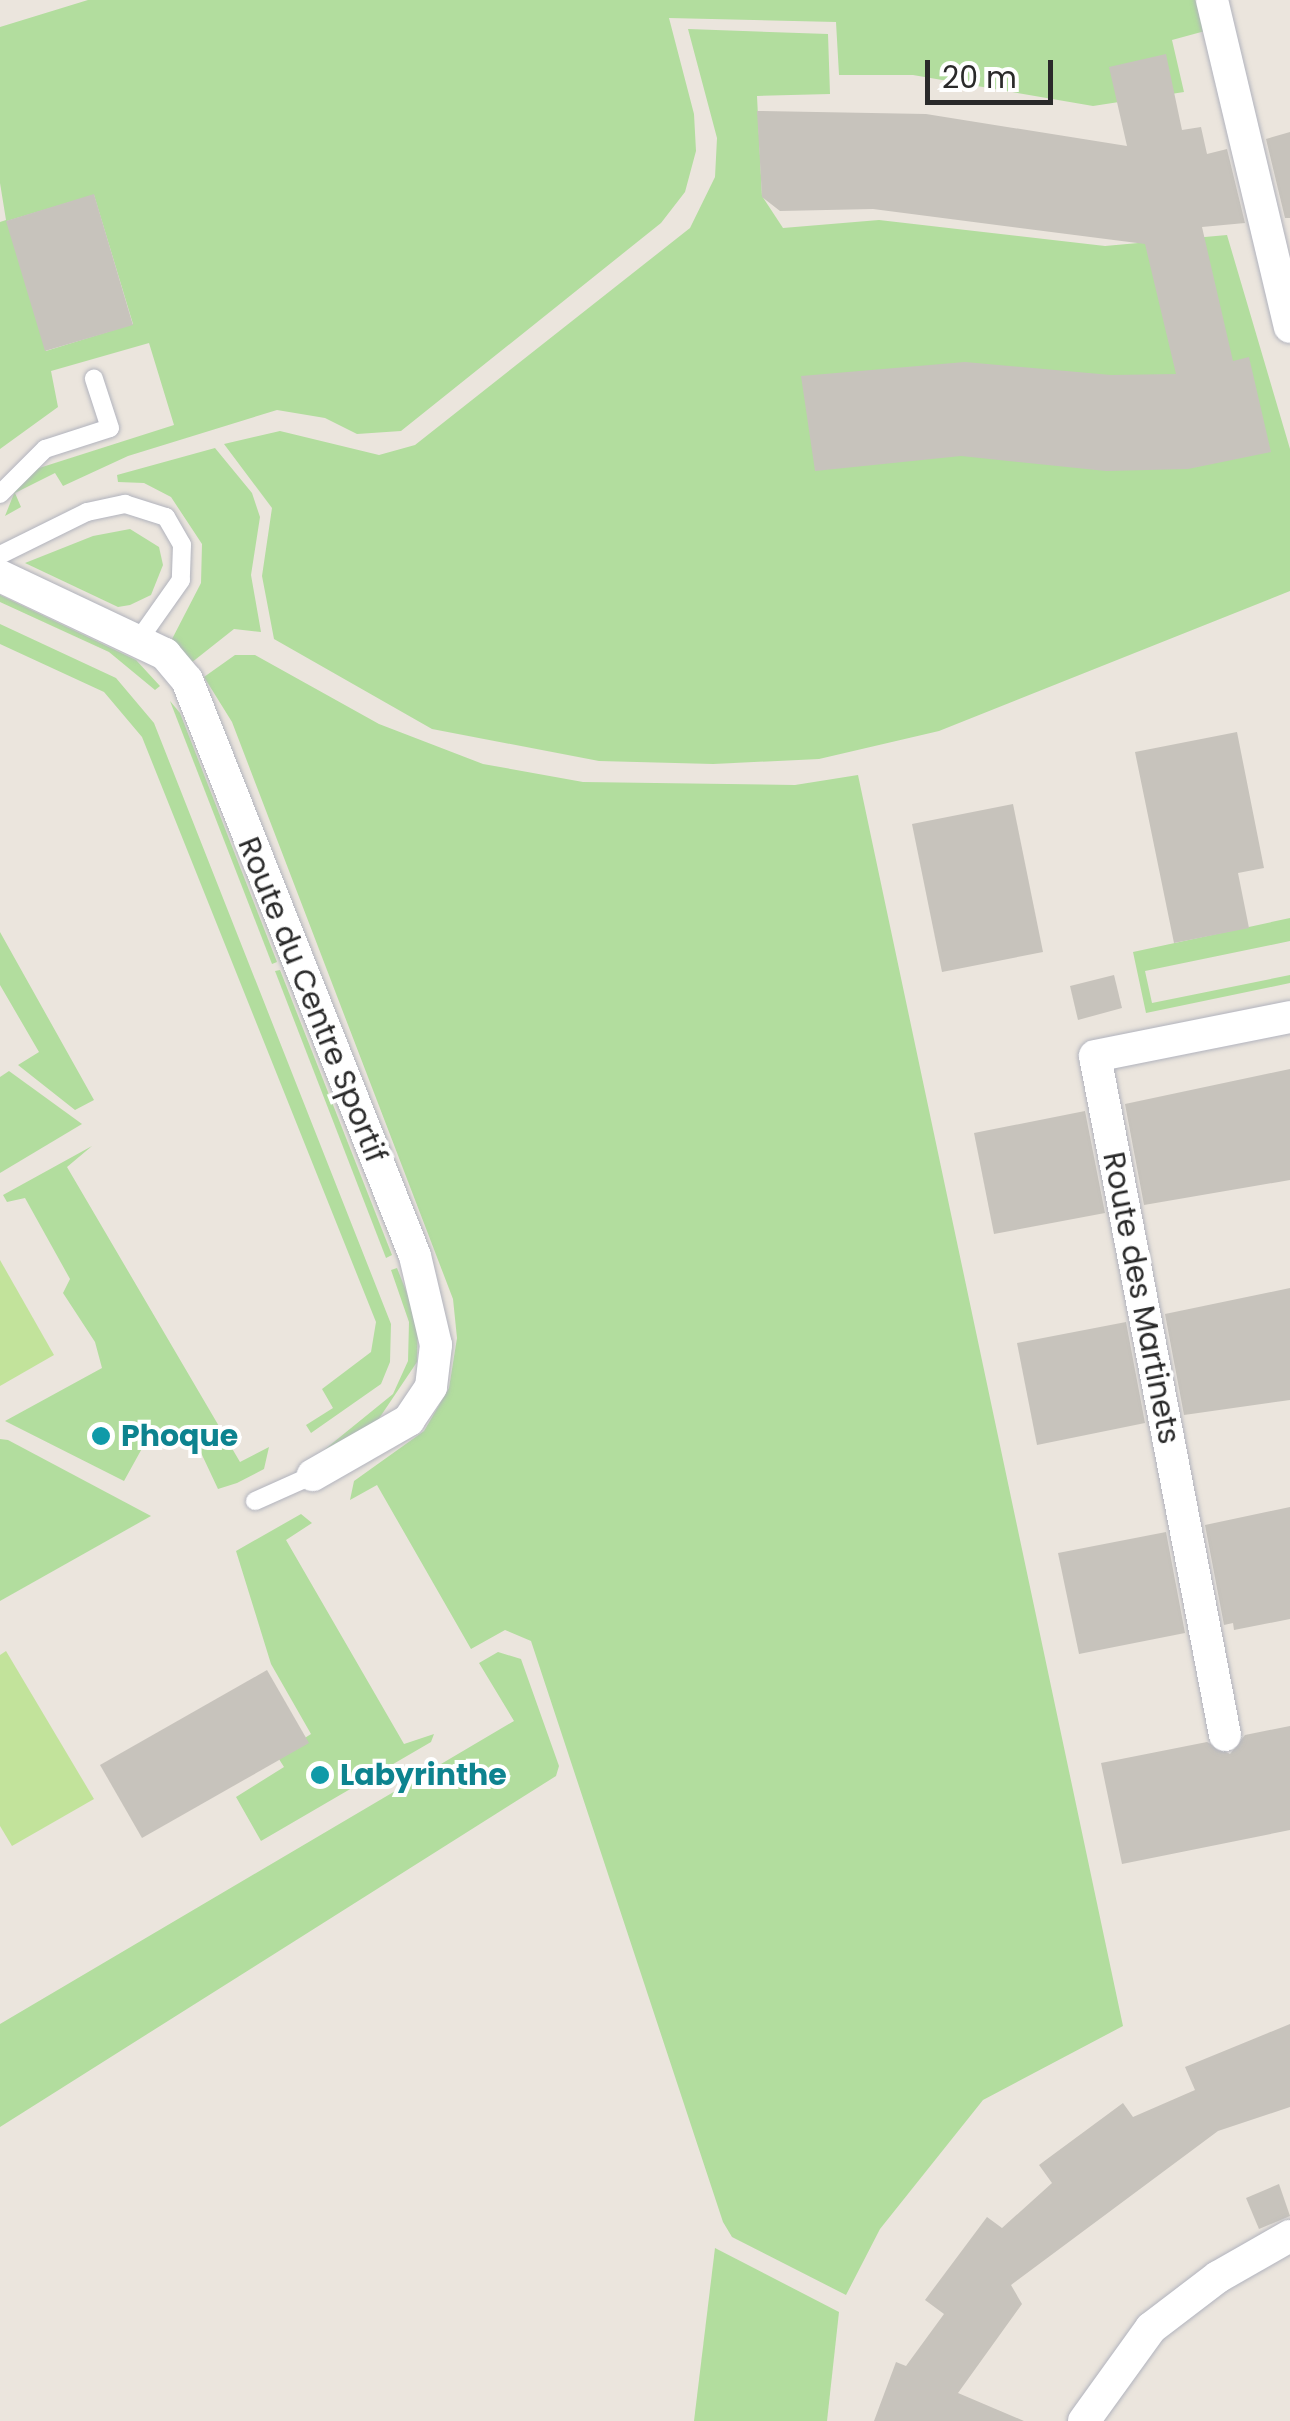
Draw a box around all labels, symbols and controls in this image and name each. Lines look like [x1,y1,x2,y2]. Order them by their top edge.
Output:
scale bar [930,40,1058,102]
text: 20 m [942,56,1017,99]
street label: Route du Centre Sportif [230,832,394,1168]
street label: Route des Martinets [1095,1149,1187,1447]
place label: Phoque [121,1418,238,1454]
marker: Phoque [90,1425,112,1447]
place label: Labyrinthe [340,1757,507,1793]
marker: Labyrinthe [309,1764,331,1786]

